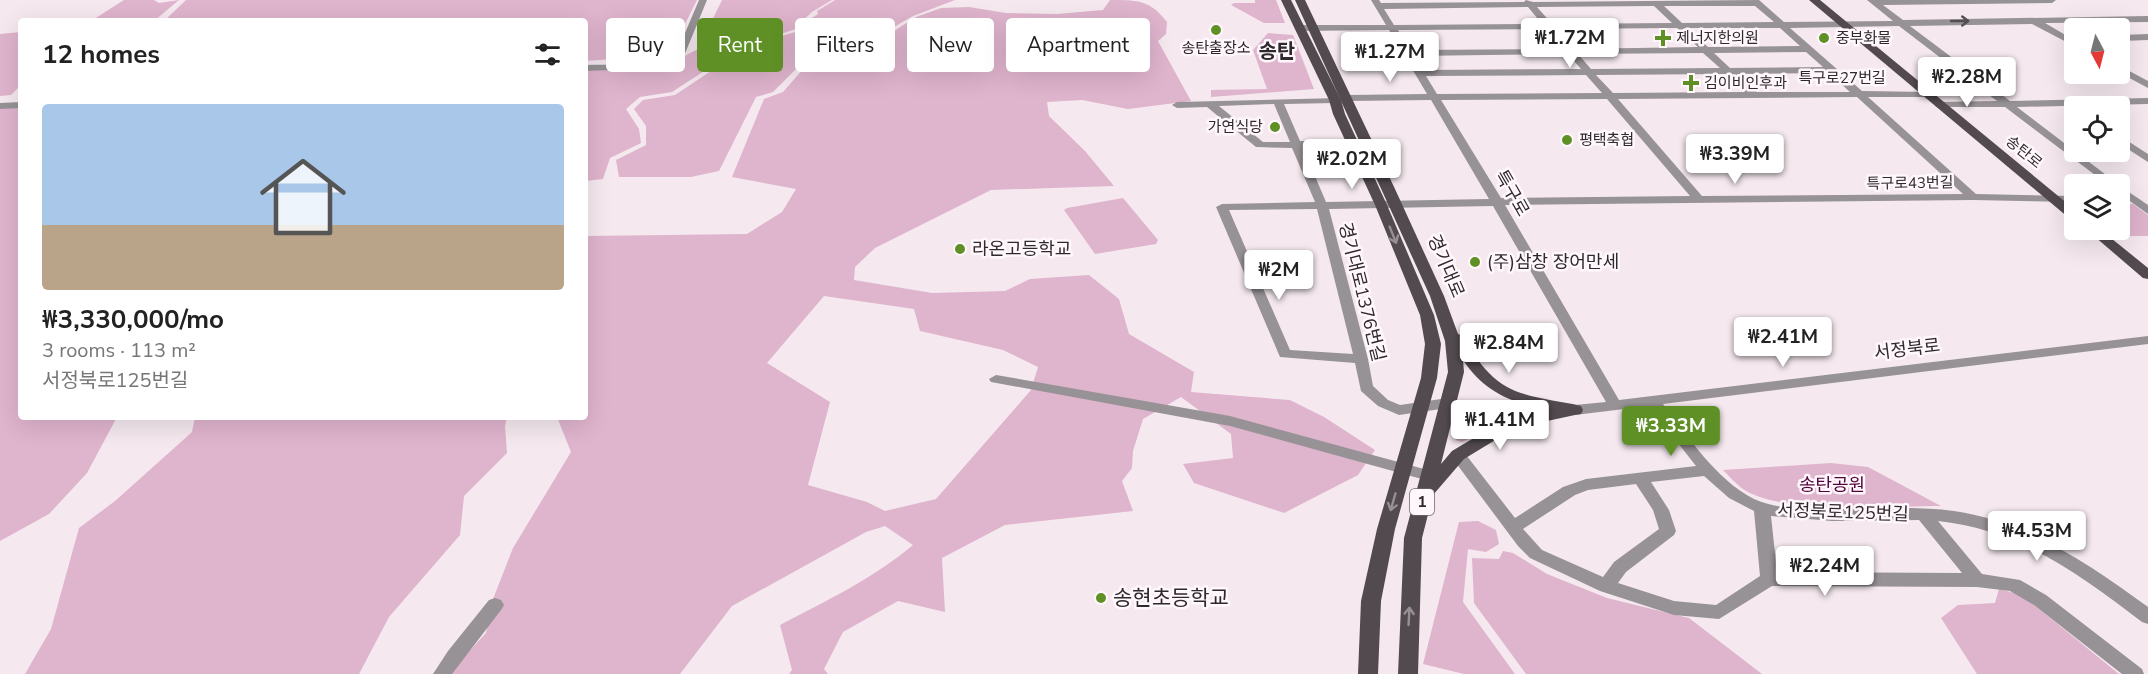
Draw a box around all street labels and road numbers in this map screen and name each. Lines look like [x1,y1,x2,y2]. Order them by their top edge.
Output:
street label: 특구로27번길 [1798,68,1886,88]
street label: 송탄로 [2002,131,2046,173]
street label: 특구로 [1489,165,1535,221]
street label: 특구로43번길 [1866,172,1954,194]
street label: 경기대로1376번길 [1333,220,1391,364]
street label: 경기대로 [1422,231,1470,301]
street label: 서정북로 [1873,333,1941,365]
road number: 1 [1410,489,1434,515]
street label: 서정북로125번길 [1777,498,1909,526]

